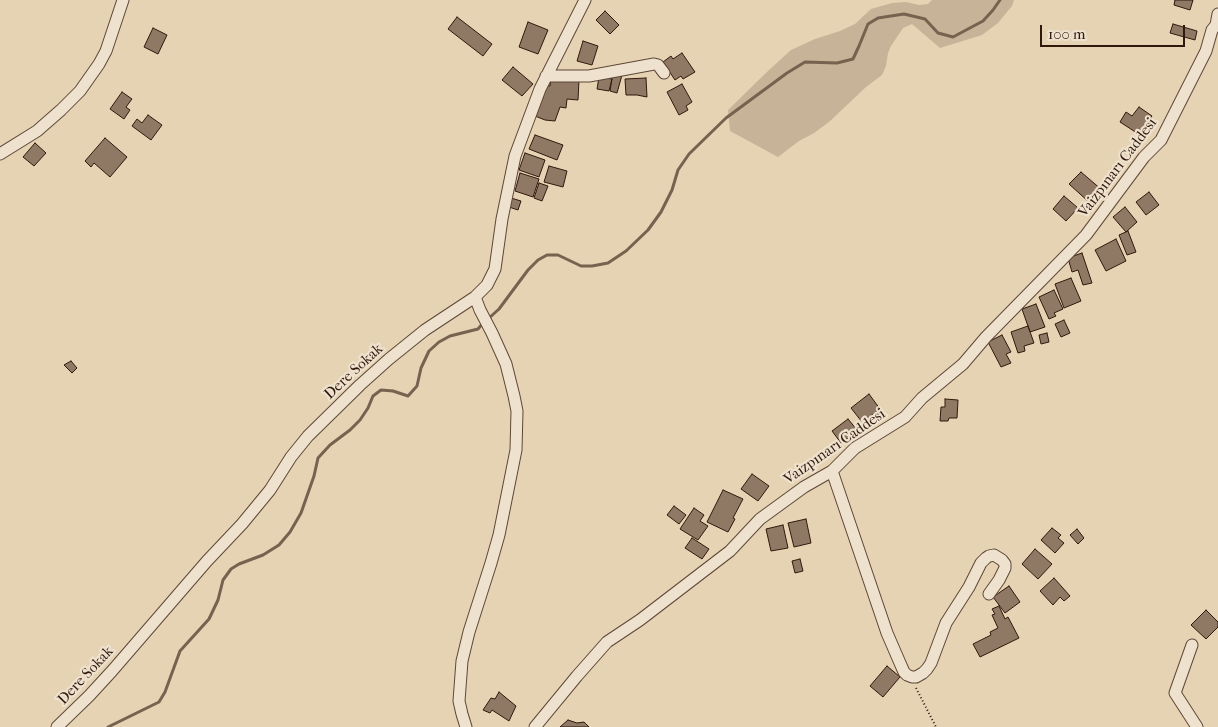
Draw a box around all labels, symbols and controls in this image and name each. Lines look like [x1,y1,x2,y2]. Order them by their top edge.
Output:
scale bar [1043,15,1188,47]
text: 100 m [1048,25,1086,43]
street label: Vaizpınarı Caddesi [1075,115,1161,221]
street label: Dere Sokak [321,340,387,404]
street label: Vaizpınarı Caddesi [781,405,889,489]
street label: Dere Sokak [54,643,118,709]

